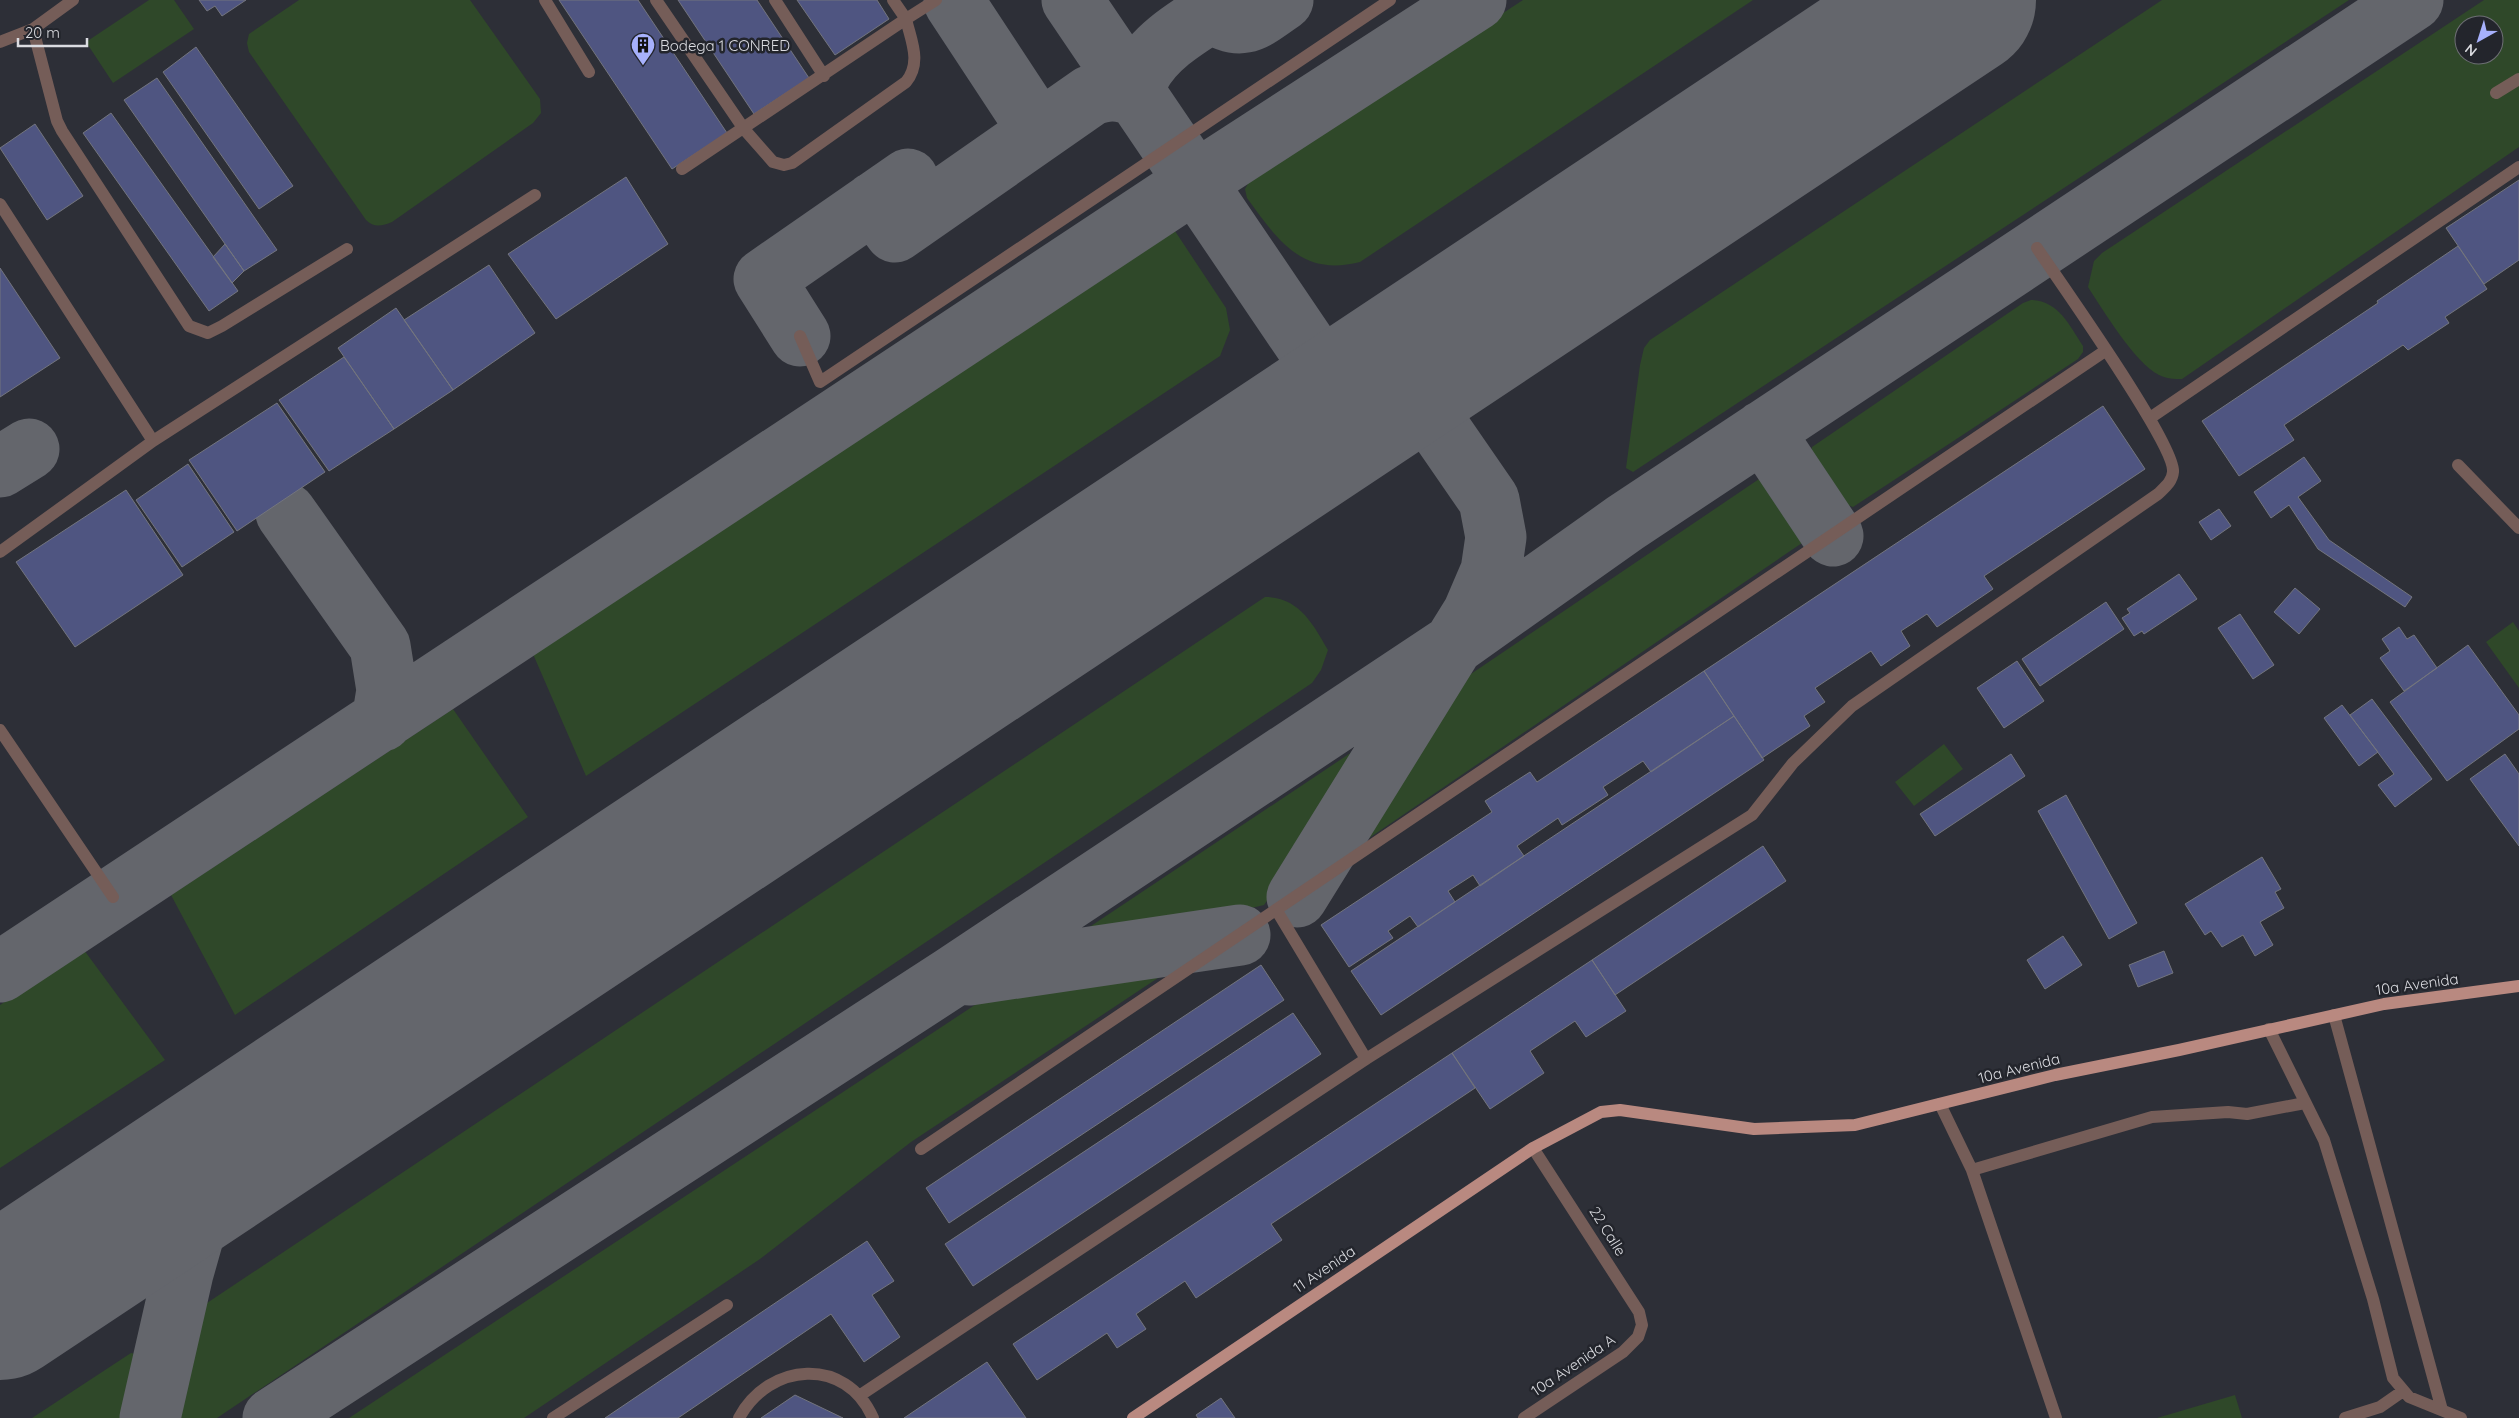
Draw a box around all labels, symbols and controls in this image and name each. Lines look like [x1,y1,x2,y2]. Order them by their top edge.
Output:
scale bar [18,15,86,47]
north arrow [2454,15,2504,65]
text: 20 m [25,23,60,42]
building icon: Bodega 1 CONRED [630,32,656,66]
place label: Bodega 1 CONRED [660,36,790,55]
text: N [2461,40,2480,60]
street label: 10a Avenida [2374,969,2460,999]
street label: 10a Avenida [1976,1049,2062,1087]
street label: 22 Calle [1585,1203,1631,1259]
street label: 11 Avenida [1289,1241,1359,1297]
street label: 10a Avenida A [1527,1330,1619,1400]

